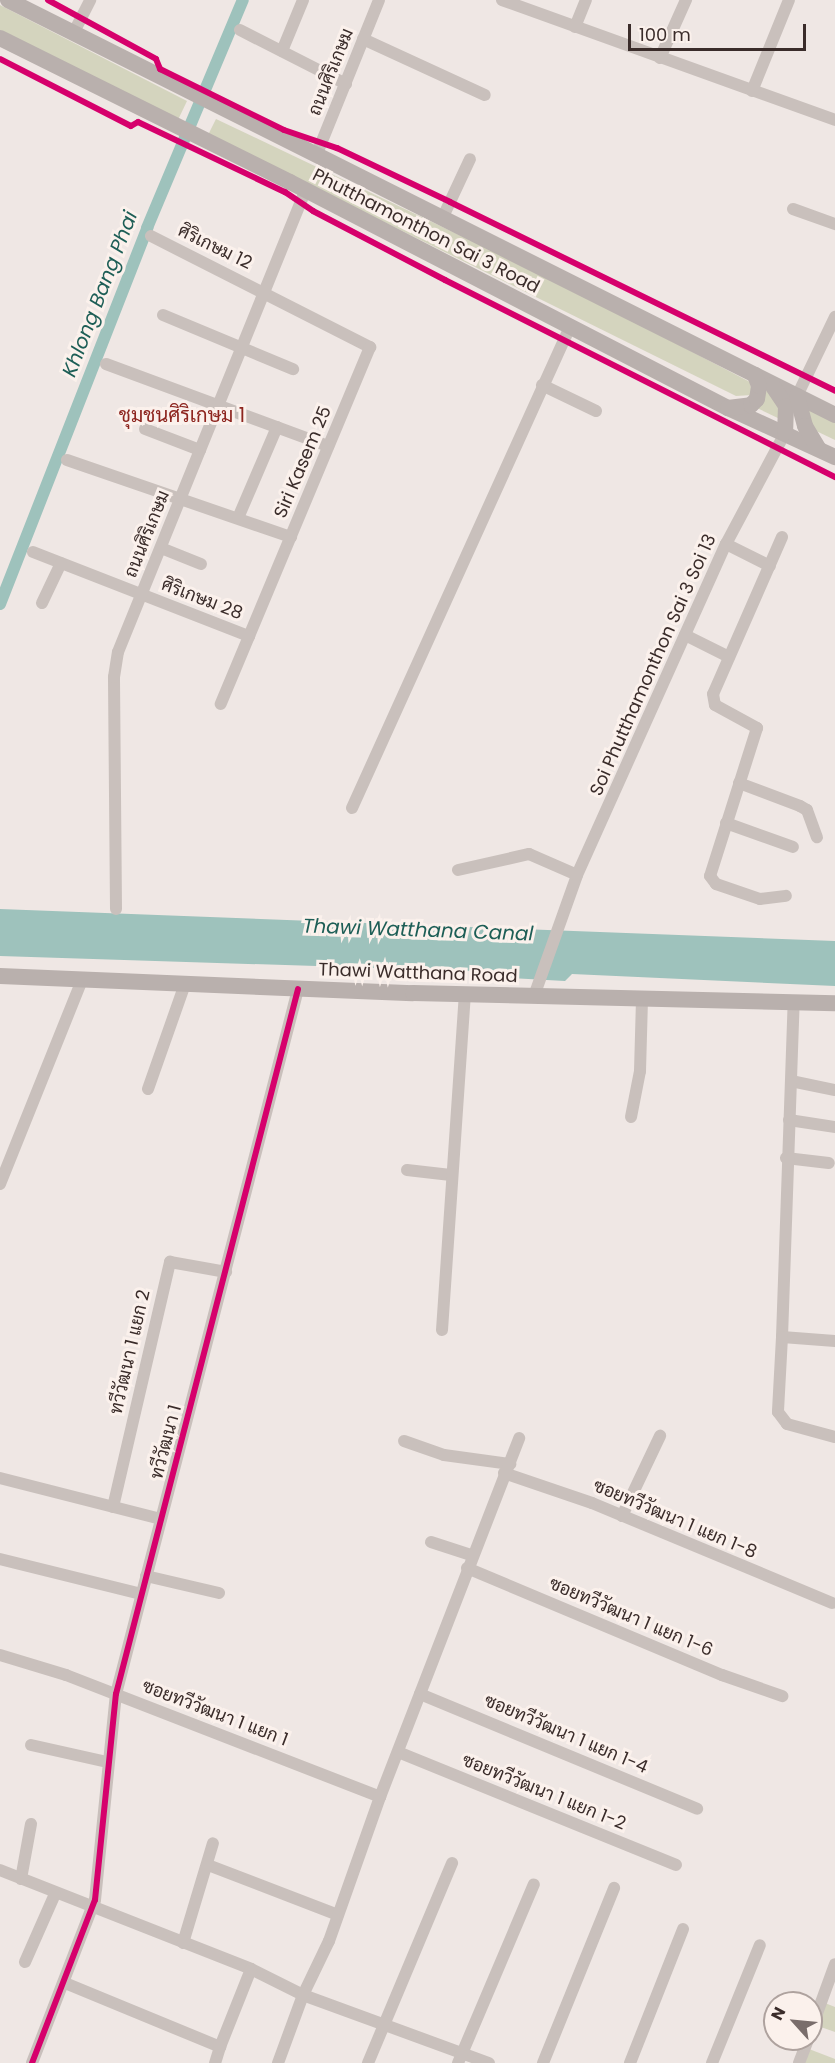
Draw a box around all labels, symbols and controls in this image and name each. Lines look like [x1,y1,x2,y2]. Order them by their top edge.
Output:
scale bar [631,12,810,50]
text: 100 m [639,22,691,47]
street label: ถนนศิริเกษม [304,25,358,119]
street label: Phutthamonthon Sai 3 Road [309,164,543,298]
water label: Khlong Bang Phai [57,208,143,380]
street label: ศิริเกษม 12 [174,220,256,274]
district label: ชุมชนศิริเกษม 1 [119,403,245,427]
street label: Siri Kasem 25 [270,403,336,521]
street label: ถนนศิริเกษม [120,487,174,581]
street label: Soi Phutthamonthon Sai 3 Soi 13 [585,531,721,799]
street label: ศิริเกษม 28 [158,574,246,624]
water label: Thawi Watthana Canal [302,914,534,946]
street label: Thawi Watthana Road [318,959,518,987]
street label: ทวีวัฒนา 1 แยก 2 [105,1288,155,1416]
street label: ทวีวัฒนา 1 [146,1403,186,1481]
street label: ซอยทวีวัฒนา 1 แยก 1-8 [590,1475,760,1563]
street label: ซอยทวีวัฒนา 1 แยก 1-6 [546,1573,716,1661]
street label: ซอยทวีวัฒนา 1 แยก 1 [139,1675,291,1751]
street label: ซอยทวีวัฒนา 1 แยก 1-4 [481,1690,651,1778]
street label: ซอยทวีวัฒนา 1 แยก 1-2 [459,1749,629,1835]
north arrow [763,1991,823,2051]
text: N [765,2003,791,2024]

